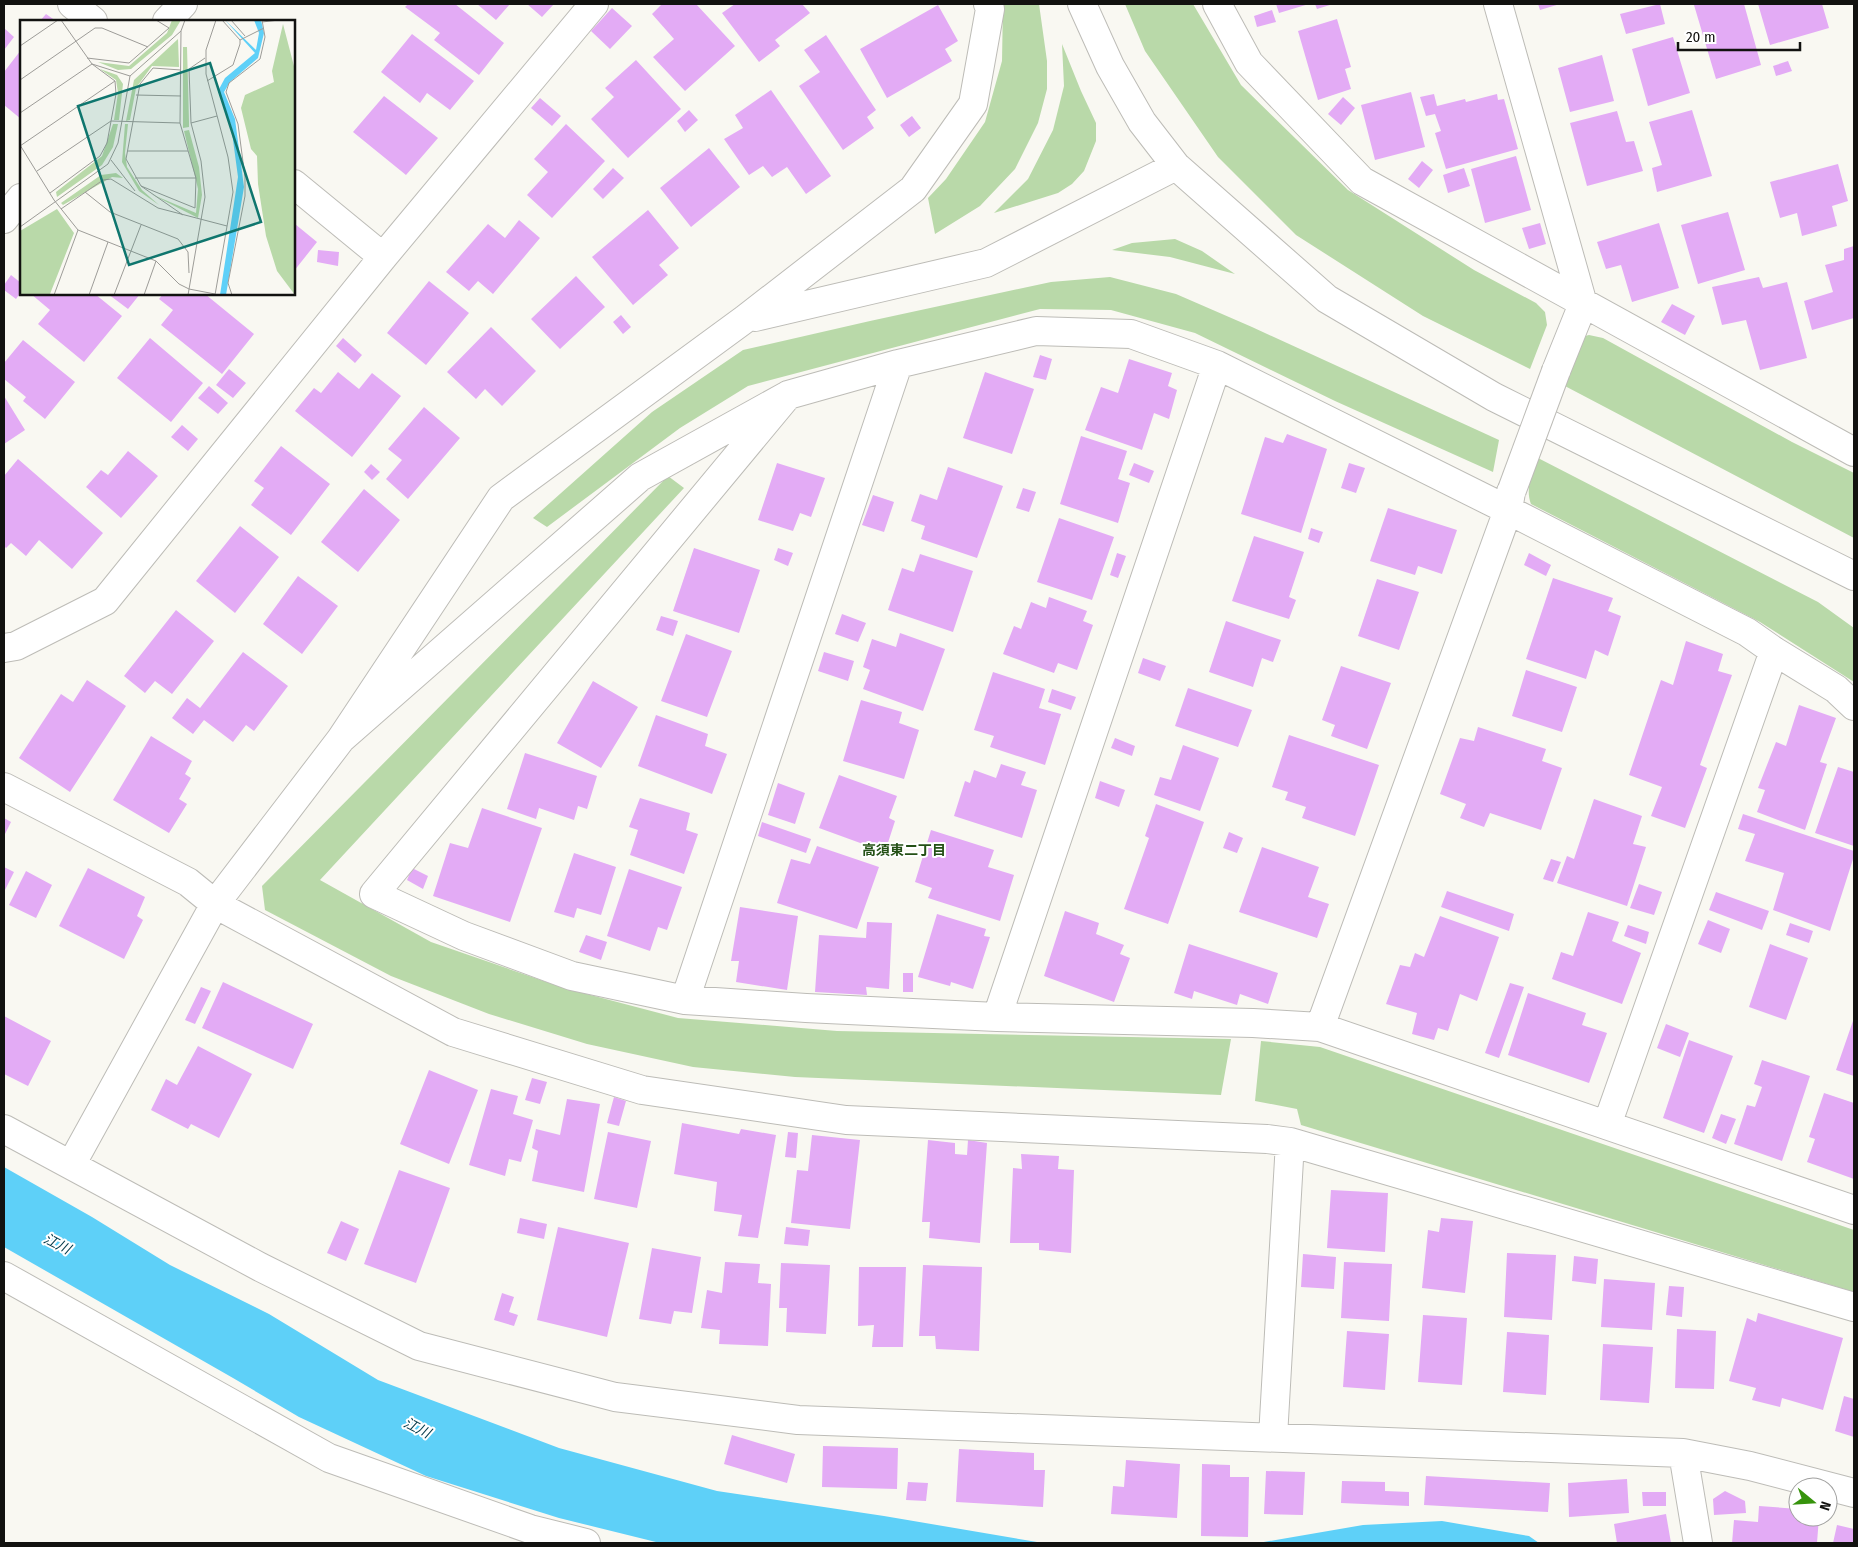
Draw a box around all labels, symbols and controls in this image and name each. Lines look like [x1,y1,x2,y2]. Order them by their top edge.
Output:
inset map [20,20,295,295]
scale bar [1678,20,1800,52]
text: 20 m [1686,28,1716,46]
district label: 高須東二丁目 [862,842,946,859]
water label: 江川 [41,1230,75,1259]
water label: 江川 [401,1414,435,1443]
north arrow [1788,1477,1838,1527]
text: N [1816,1499,1834,1512]

